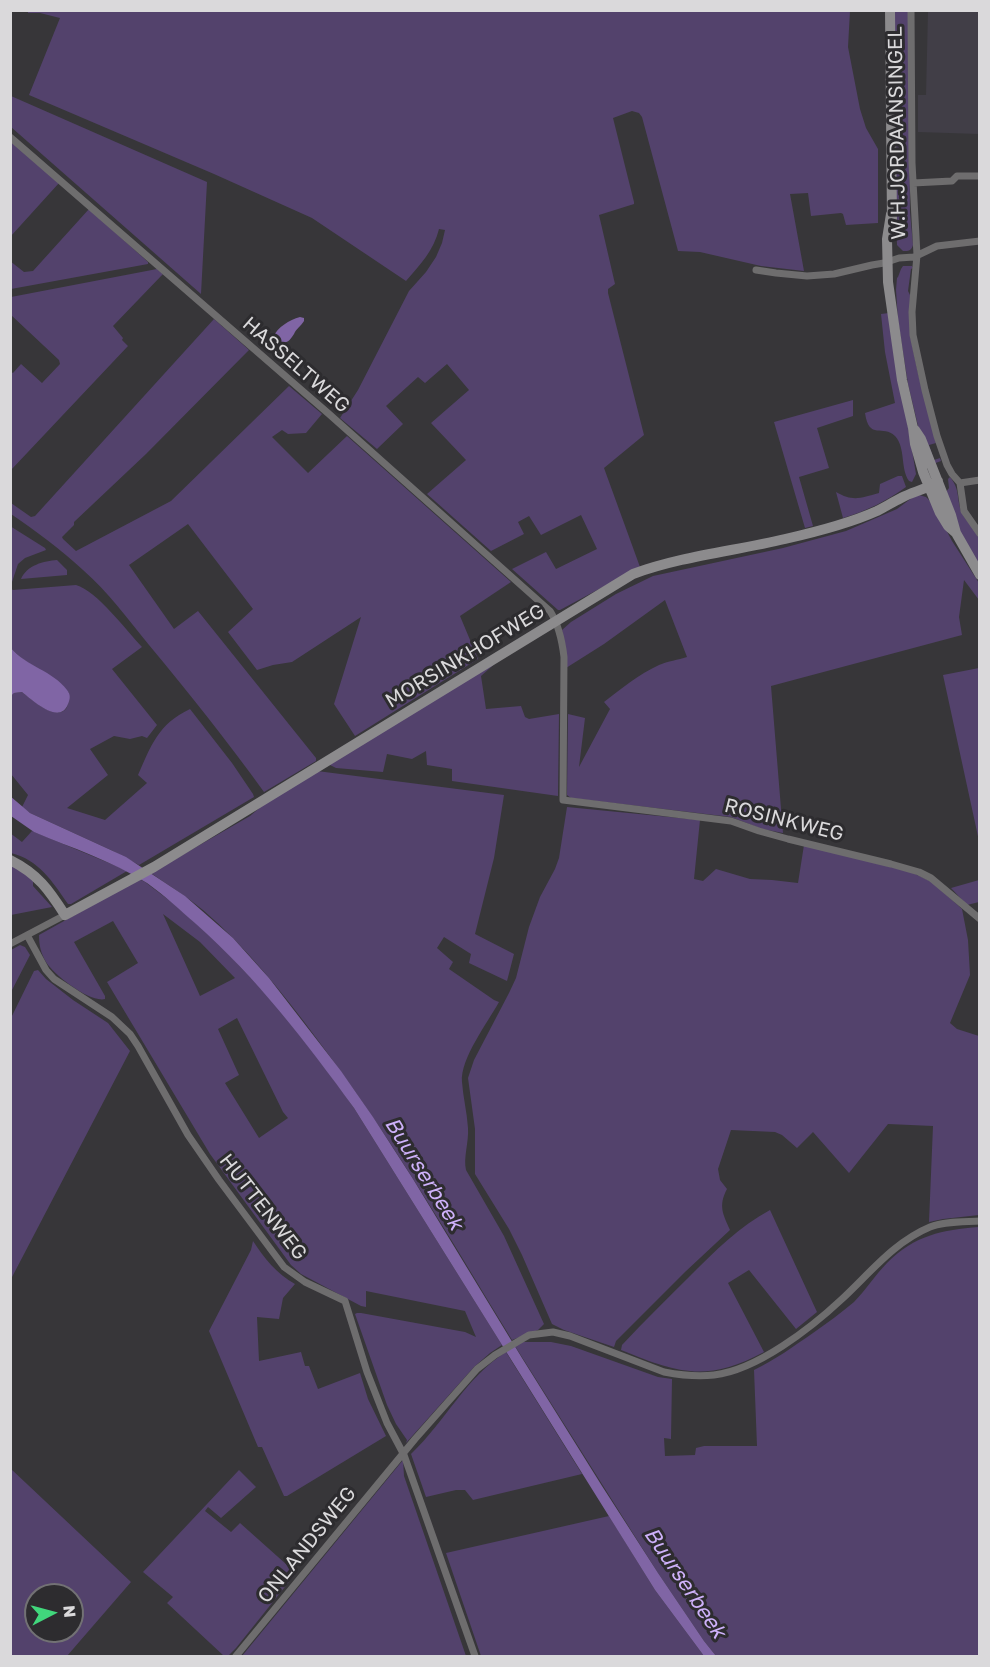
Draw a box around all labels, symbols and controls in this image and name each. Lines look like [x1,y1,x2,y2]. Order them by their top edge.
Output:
street label: W.H.JORDAANSINGEL [883,26,911,240]
street label: HASSELTWEG [237,312,355,418]
street label: MORSINKHOFWEG [381,599,549,713]
street label: ROSINKWEG [722,794,846,846]
water label: Buurserbeek [379,1113,469,1235]
street label: HUTTENWEG [214,1149,312,1265]
street label: ONLANDSWEG [253,1482,361,1608]
water label: Buurserbeek [639,1523,731,1643]
north arrow [24,1583,84,1643]
text: N [59,1604,80,1618]

